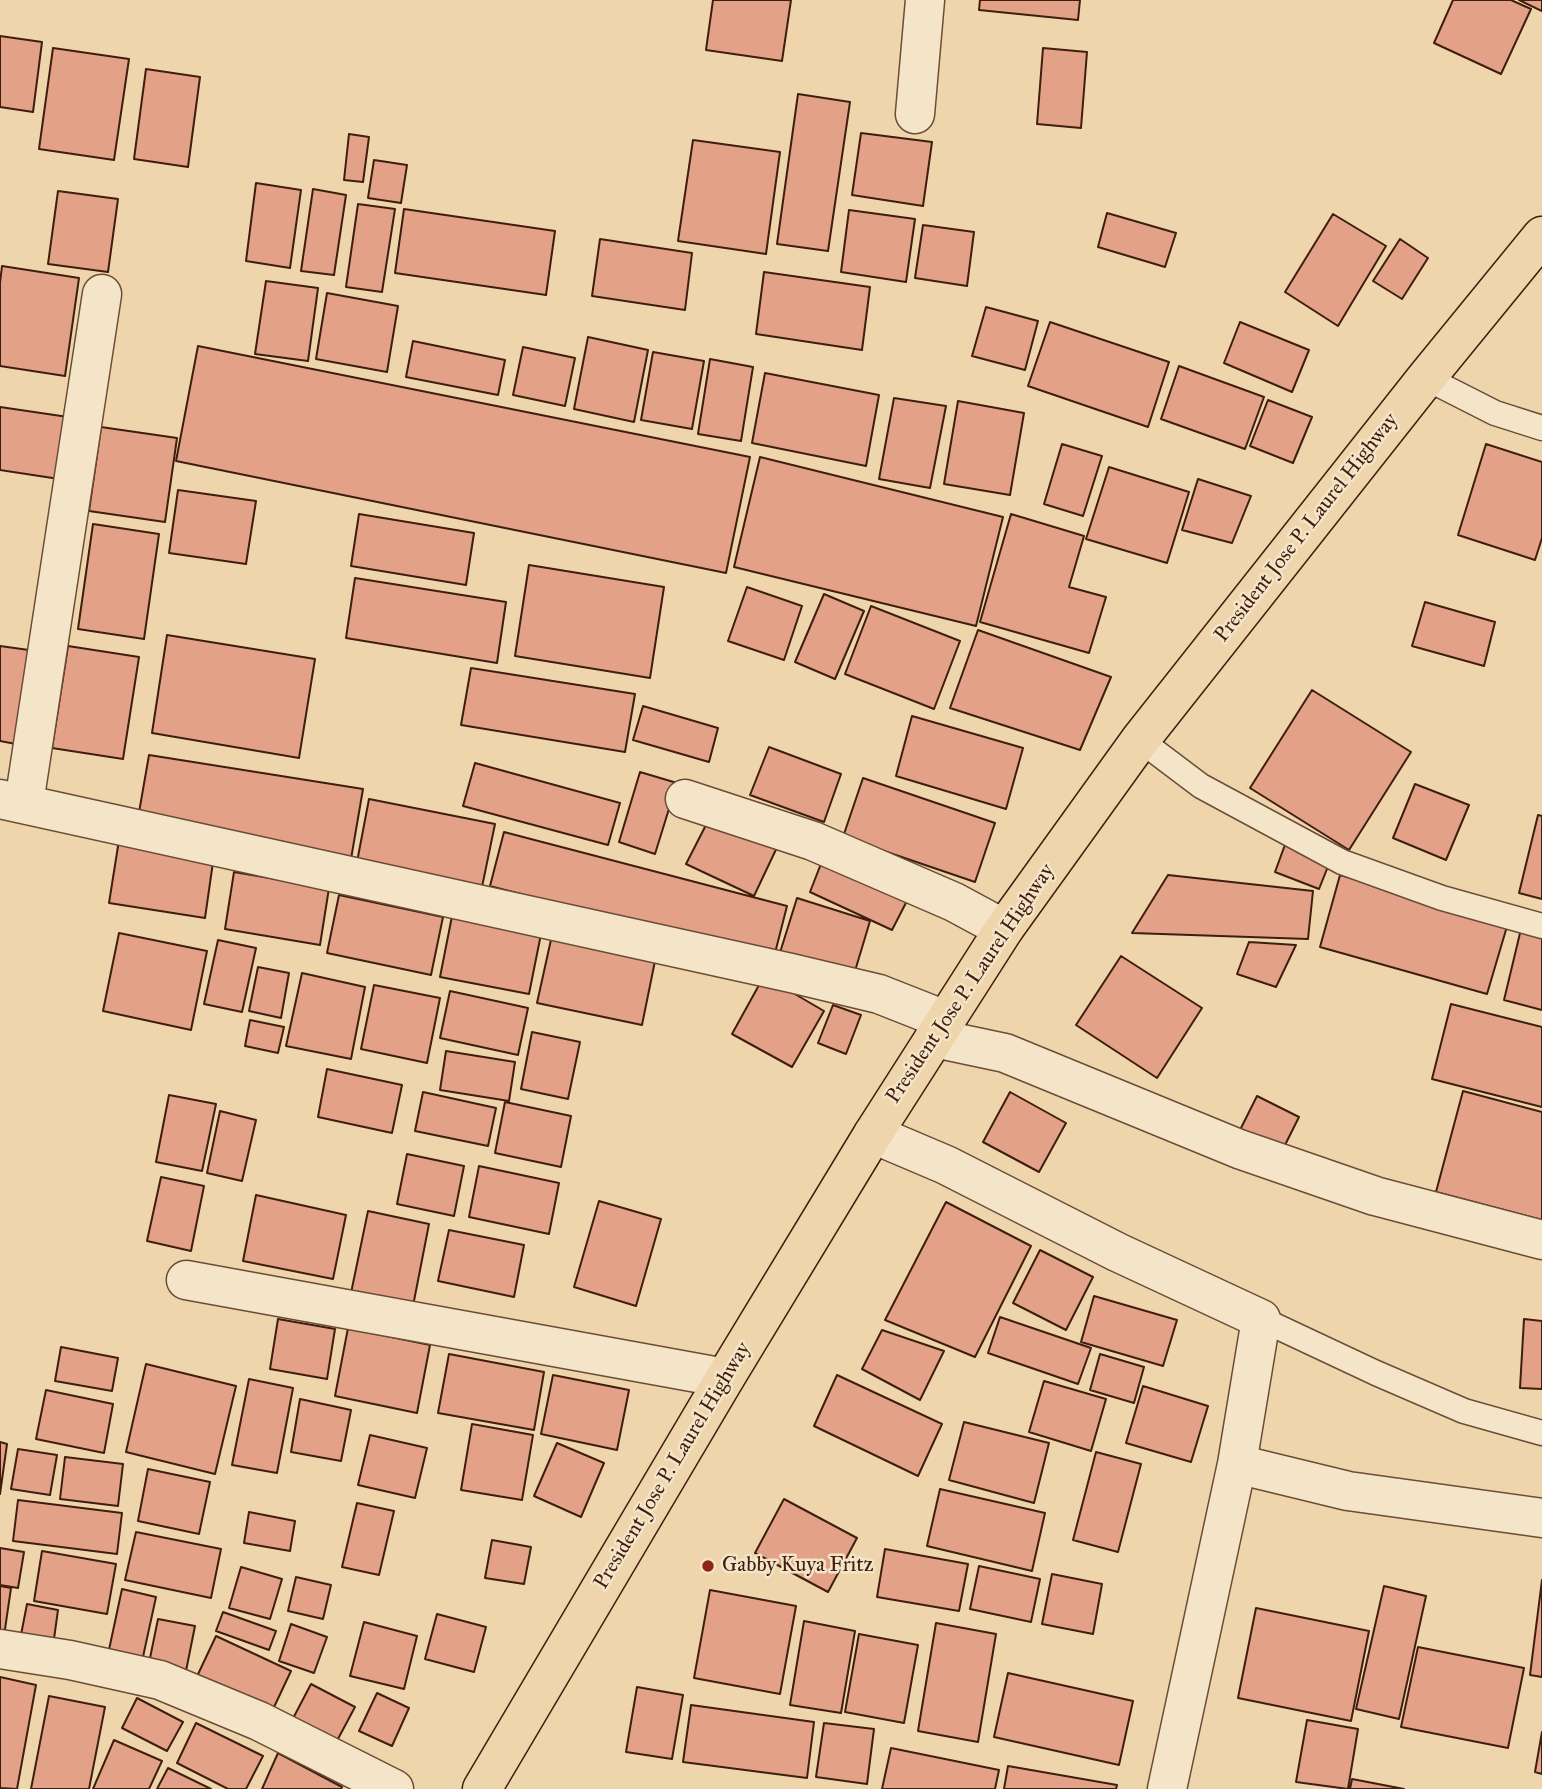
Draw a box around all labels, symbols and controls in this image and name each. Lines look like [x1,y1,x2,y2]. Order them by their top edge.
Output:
street label: President Jose P. Laurel Highway [1210,409,1404,647]
street label: President Jose P. Laurel Highway [881,859,1061,1109]
street label: President Jose P. Laurel Highway [589,1338,757,1594]
place label: Gabby Kuya Fritz [722,1553,873,1579]
marker: Gabby Kuya Fritz [700,1558,716,1574]

